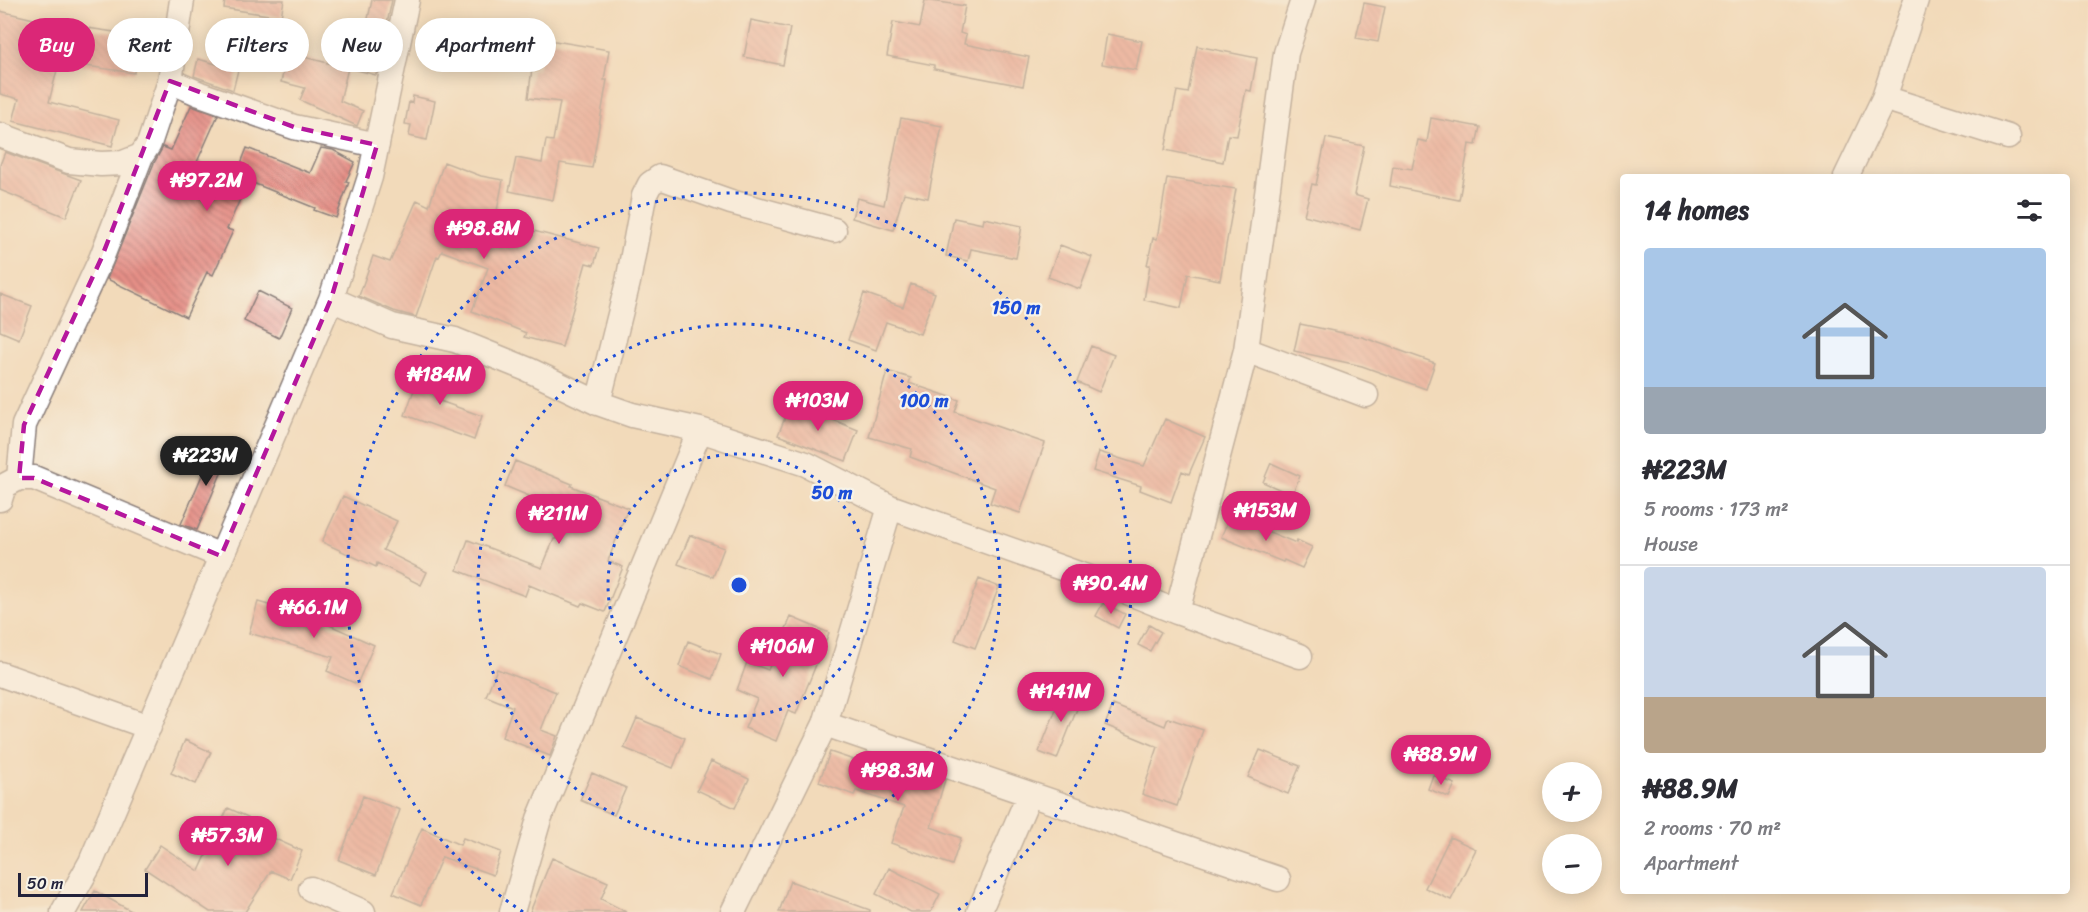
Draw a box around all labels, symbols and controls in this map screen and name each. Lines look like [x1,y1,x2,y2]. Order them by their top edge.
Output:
chip: Buy [18,18,95,72]
chip: Rent [107,18,193,72]
chip: Filters [205,18,309,72]
chip: New [321,18,403,72]
chip: Apartment [415,18,556,72]
pin: ₦97.2M [158,161,256,212]
text: ₦97.2M [172,163,242,198]
text: 14 homes [1644,187,1749,233]
icon: filters [2013,194,2046,227]
pin: ₦98.8M [435,209,533,260]
text: ₦98.8M [448,211,520,246]
icon: home [1791,287,1899,395]
text: 150 m [992,292,1040,324]
pin: ₦184M [398,355,482,406]
text: ₦184M [409,357,471,392]
pin: ₦103M [776,381,860,432]
text: ₦103M [787,383,849,418]
text: 100 m [900,385,949,417]
pin: ₦223M [164,436,248,487]
text: ₦223M [174,438,238,473]
text: ₦223M [1644,446,1727,492]
text: 50 m [812,477,853,509]
pin: ₦153M [1224,491,1308,542]
text: 5 rooms · 173 m² [1644,492,1789,527]
text: ₦153M [1235,493,1297,528]
pin: ₦211M [517,494,601,545]
text: ₦211M [530,496,588,531]
text: House [1644,527,1698,562]
pin: ₦90.4M [1062,564,1160,615]
text: ₦90.4M [1074,566,1148,601]
centre of rings [729,575,749,595]
pin: ₦66.1M [265,588,363,639]
text: ₦66.1M [281,590,347,625]
icon: home [1791,606,1899,714]
pin: ₦106M [741,627,825,678]
text: ₦106M [752,629,814,664]
pin: ₦141M [1019,672,1103,723]
text: ₦141M [1031,674,1091,709]
pin: ₦88.9M [1392,735,1490,786]
text: ₦88.9M [1405,737,1477,772]
pin: ₦98.3M [849,751,947,802]
text: ₦98.3M [863,753,933,788]
map controls [1542,762,1602,894]
button: + [1542,762,1602,822]
text: ₦88.9M [1644,765,1738,811]
text: 2 rooms · 70 m² [1644,811,1781,846]
pin: ₦57.3M [179,816,277,867]
text: ₦57.3M [193,818,263,853]
button: − [1542,834,1602,894]
text: Apartment [1644,846,1738,881]
text: 50 m [27,869,63,898]
scale bar [18,870,148,898]

